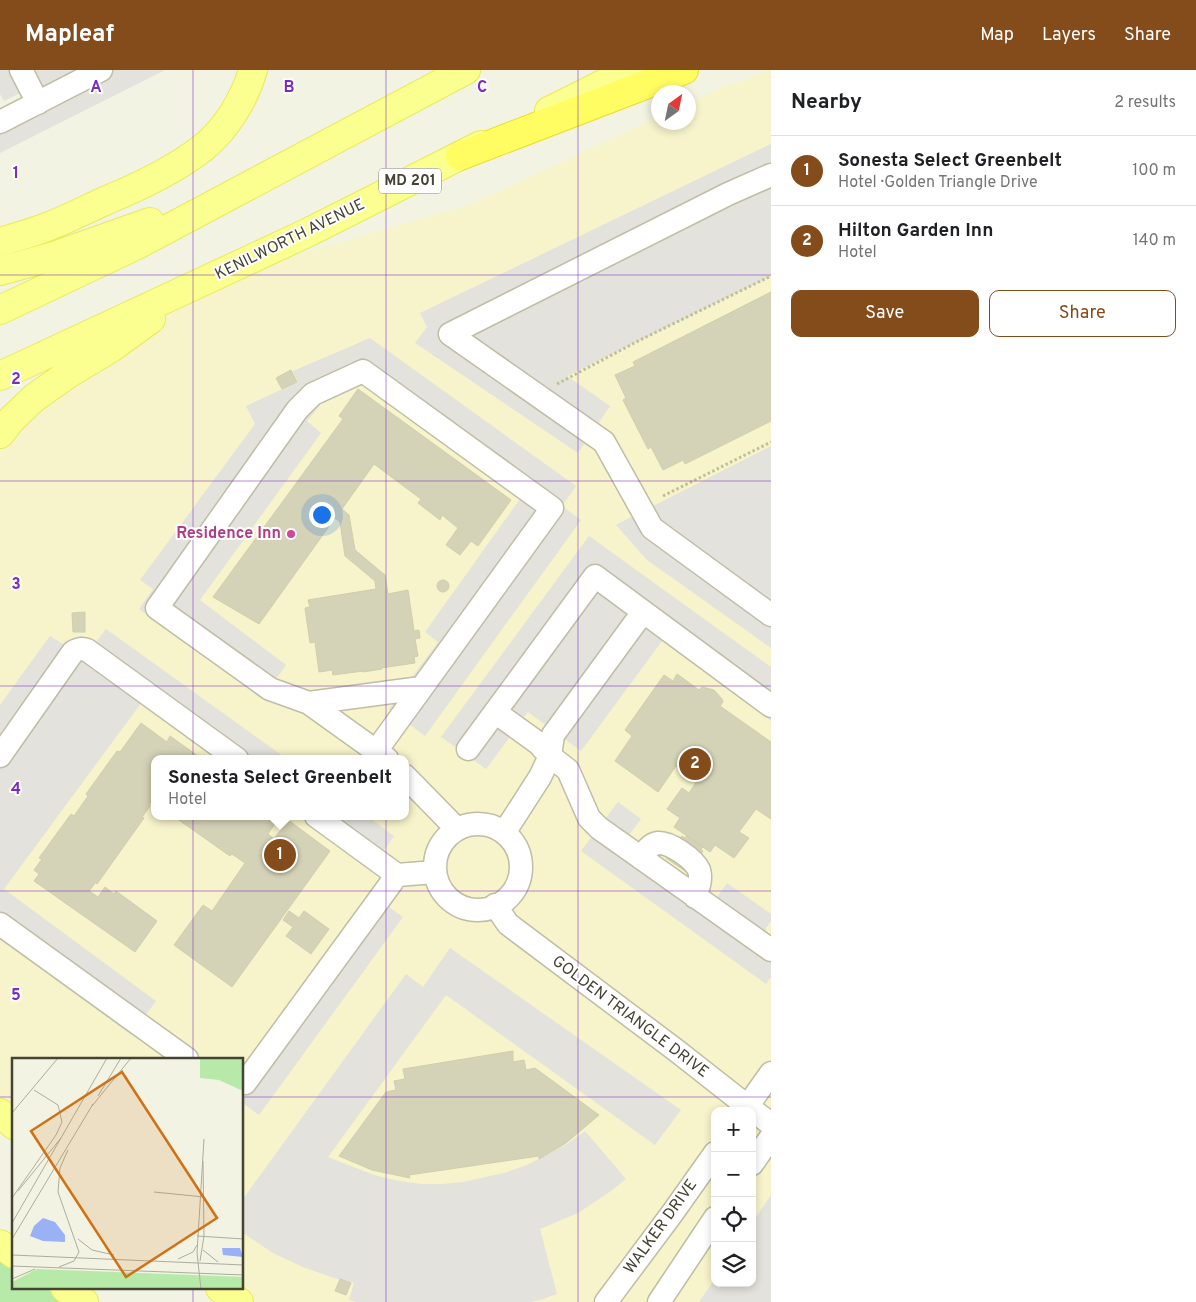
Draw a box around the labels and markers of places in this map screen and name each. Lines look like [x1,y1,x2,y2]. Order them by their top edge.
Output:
place label: Residence Inn [176,524,281,544]
marker: Residence Inn [285,528,297,540]
pin: 2 [679,745,711,783]
pin: 1 [264,836,296,874]

